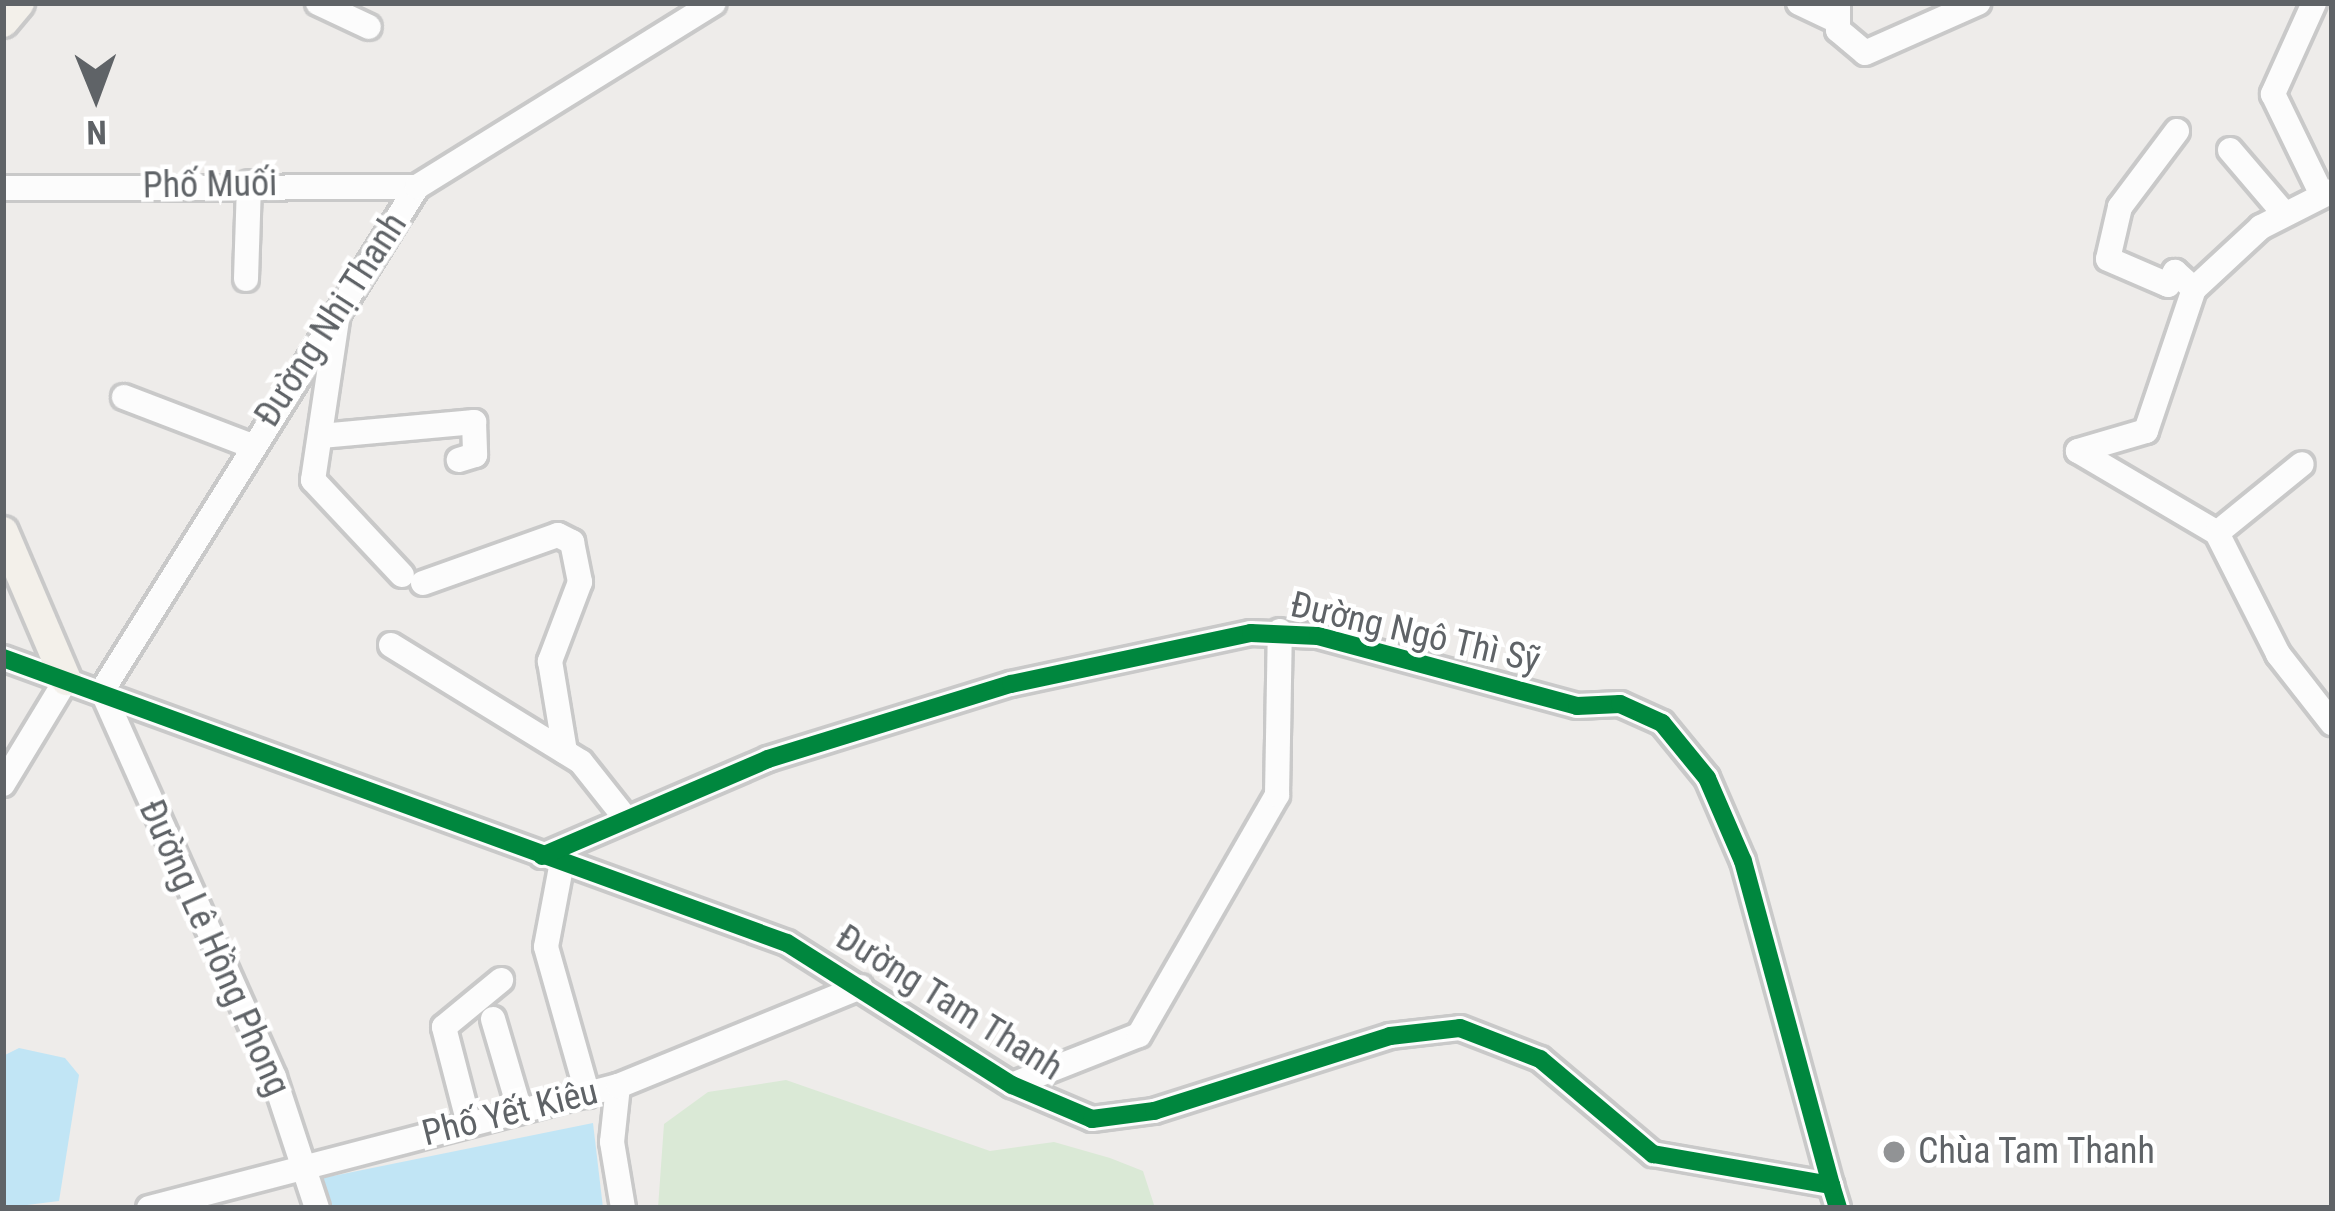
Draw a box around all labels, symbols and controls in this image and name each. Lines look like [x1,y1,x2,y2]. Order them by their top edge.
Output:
north arrow [36,36,156,156]
text: N [86,113,107,152]
street label: Phố Muối [142,162,278,208]
street label: Đường Nhị Thanh [246,205,416,435]
street label: Đường Ngô Thì Sỹ [1286,583,1544,683]
street label: Đường Lê Hồng Phong [129,793,299,1103]
street label: Đường Tam Thanh [827,916,1071,1090]
street label: Phố Yết Kiêu [418,1070,602,1156]
place label: Chùa Tam Thanh [1918,1130,2156,1174]
marker: Chùa Tam Thanh [1881,1139,1907,1165]

